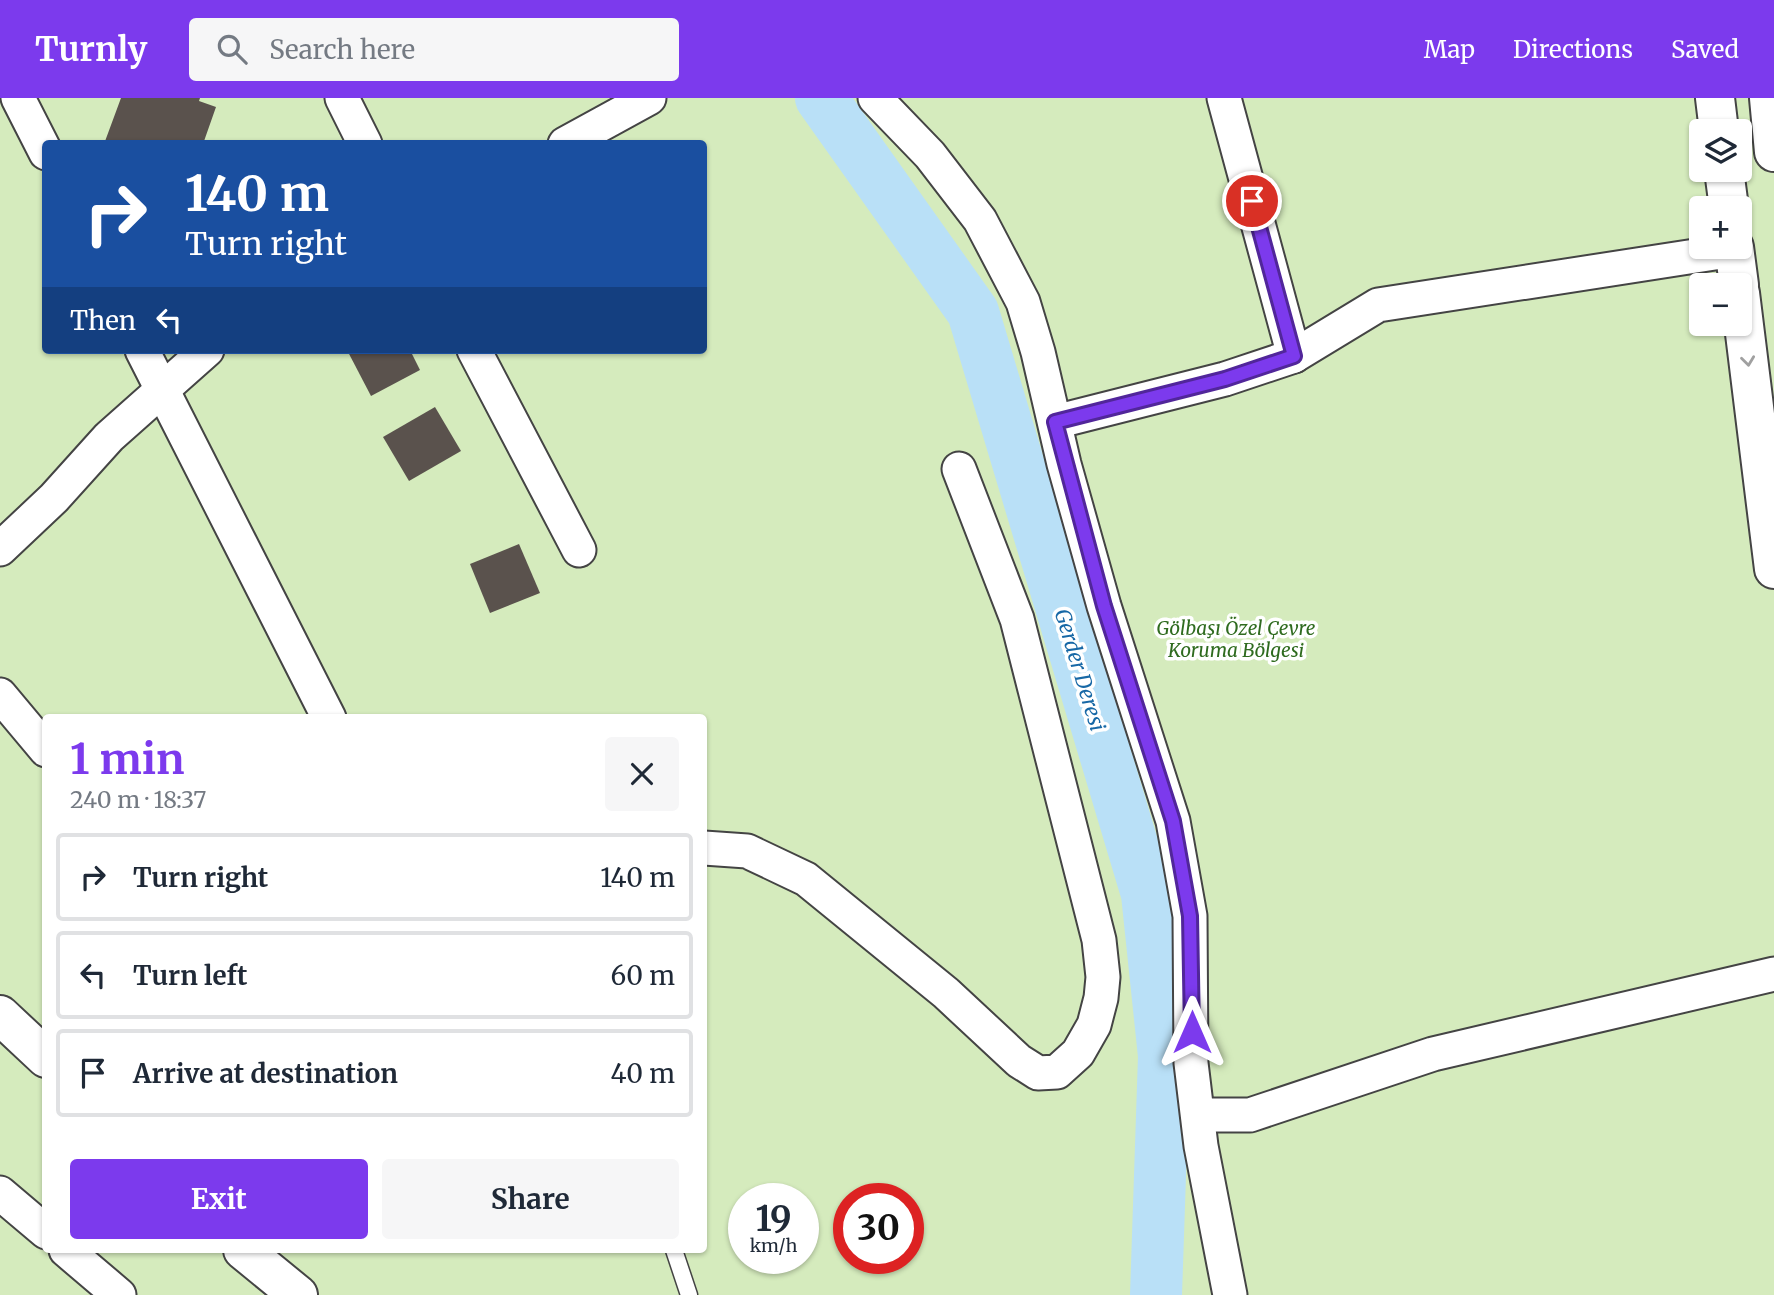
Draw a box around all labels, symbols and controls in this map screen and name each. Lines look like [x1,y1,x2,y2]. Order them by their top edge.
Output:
search box [189,18,679,81]
text: Turnly [35,29,147,70]
icon: search [213,30,251,68]
text: Search here [269,33,415,66]
text: Map [1424,34,1475,65]
text: Directions [1513,34,1633,65]
text: Saved [1671,34,1739,65]
map controls [1689,119,1752,336]
button: layers [1689,119,1752,182]
text: 140 m [185,163,329,224]
icon: right [70,168,161,259]
pin [1222,171,1282,231]
icon: arrive [1233,182,1271,220]
button: + [1689,196,1752,259]
text: Turn right [185,224,347,264]
button: − [1689,273,1752,336]
icon: left [150,301,188,339]
text: Then [70,304,136,337]
one-way arrow [1740,355,1755,367]
water label: Gerder Deresi [1049,605,1111,735]
park label: Gölbaşı Özel Çevre Koruma Bölgesi [1157,616,1316,662]
text: 1 min [70,733,184,785]
button: close [605,737,679,811]
text: 240 m · 18:37 [70,785,206,814]
icon: right [74,858,112,896]
text: Turn right [133,861,268,894]
text: 140 m [600,861,675,894]
icon: left [74,956,112,994]
text: Turn left [133,959,247,992]
text: 60 m [611,959,675,992]
position arrow [1155,995,1229,1069]
icon: arrive [74,1054,112,1092]
text: Arrive at destination [133,1057,398,1090]
text: 40 m [611,1057,675,1090]
button: Exit [70,1159,368,1239]
button: Share [382,1159,679,1239]
speed limit sign: 30 [833,1183,924,1274]
text: 19 [755,1197,792,1241]
text: km/h [750,1234,797,1257]

